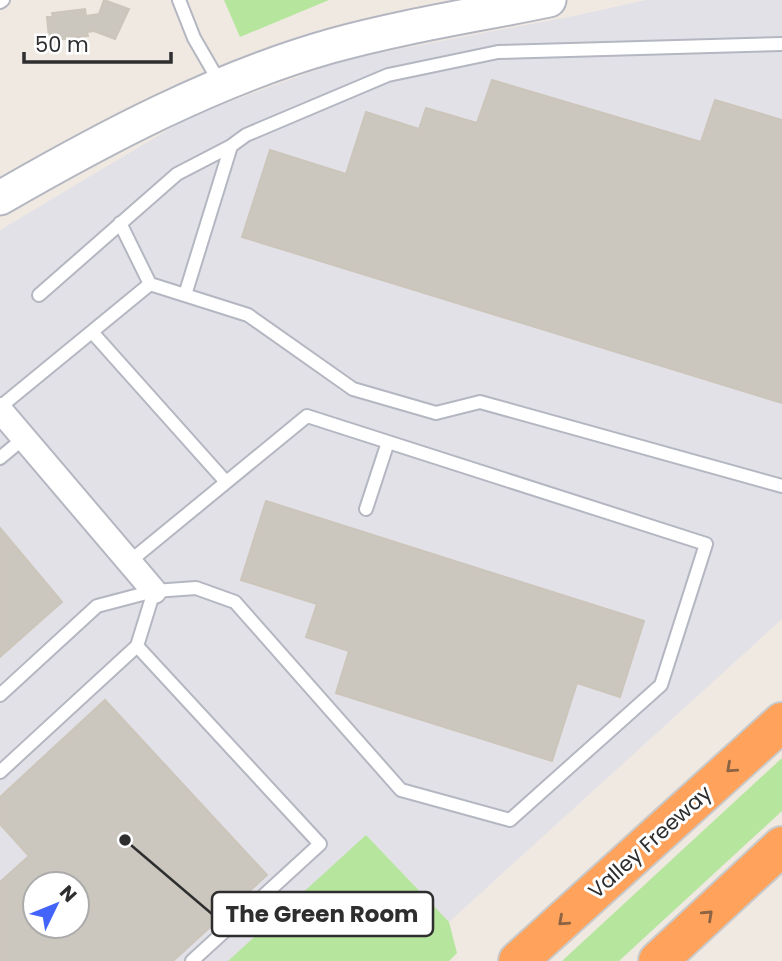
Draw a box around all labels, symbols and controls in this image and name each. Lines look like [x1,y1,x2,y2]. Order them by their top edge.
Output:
scale bar [24,21,172,65]
text: 50 m [35,30,89,59]
one-way arrow [727,760,740,772]
street label: Valley Freeway [582,778,718,905]
north arrow [21,870,91,940]
text: N [53,879,83,908]
callout: The Green Room [212,892,433,936]
text: The Green Room [226,898,418,930]
one-way arrow [700,910,713,923]
one-way arrow [558,913,571,925]

